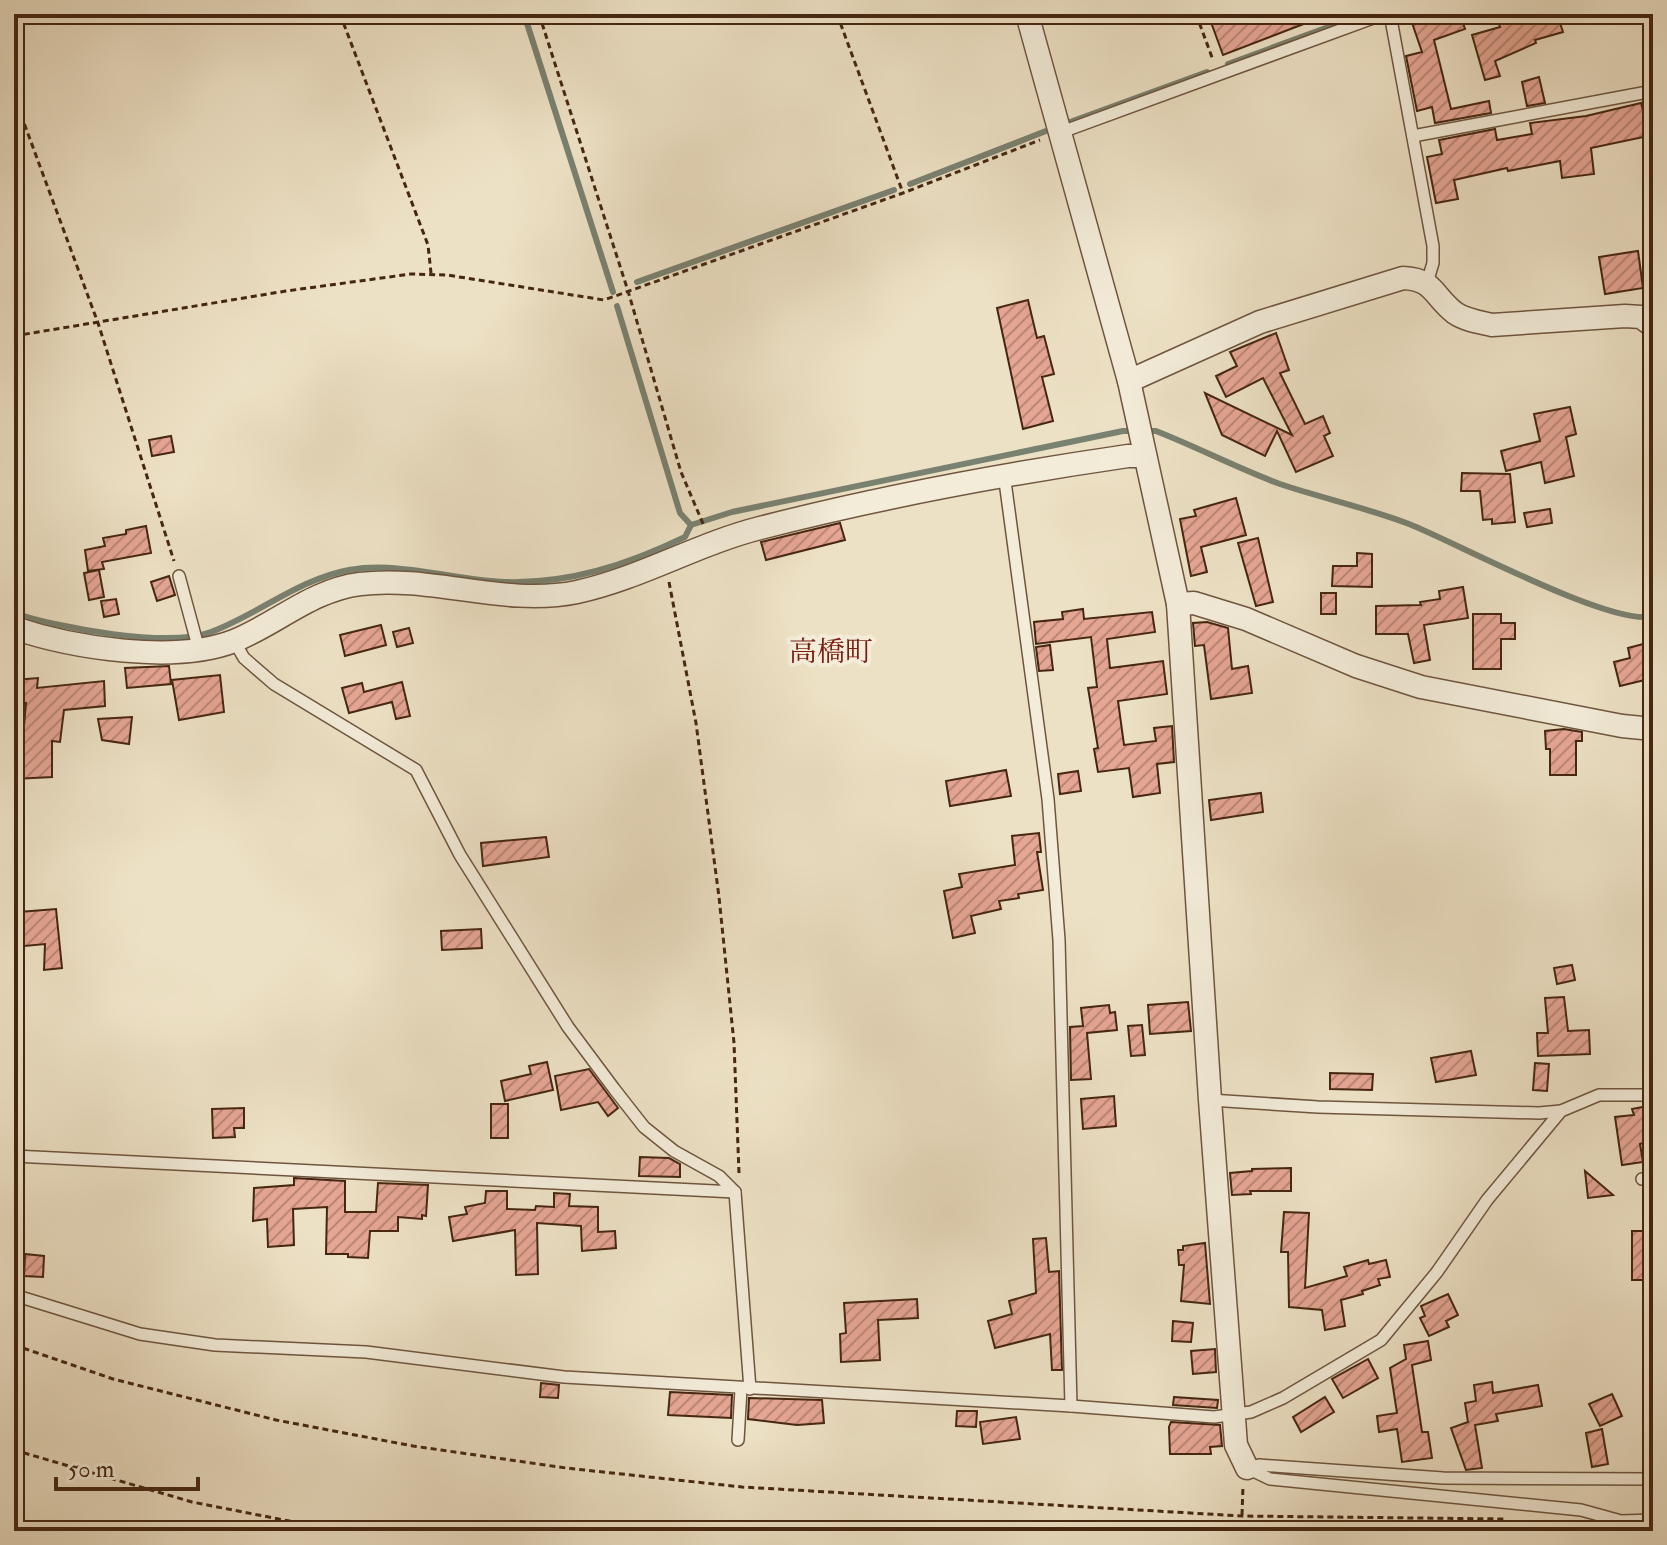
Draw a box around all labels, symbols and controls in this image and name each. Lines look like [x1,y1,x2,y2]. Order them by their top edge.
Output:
district label: 高橋町 [789,635,873,670]
scale bar [56,1441,198,1491]
text: 50 m [68,1454,115,1485]

